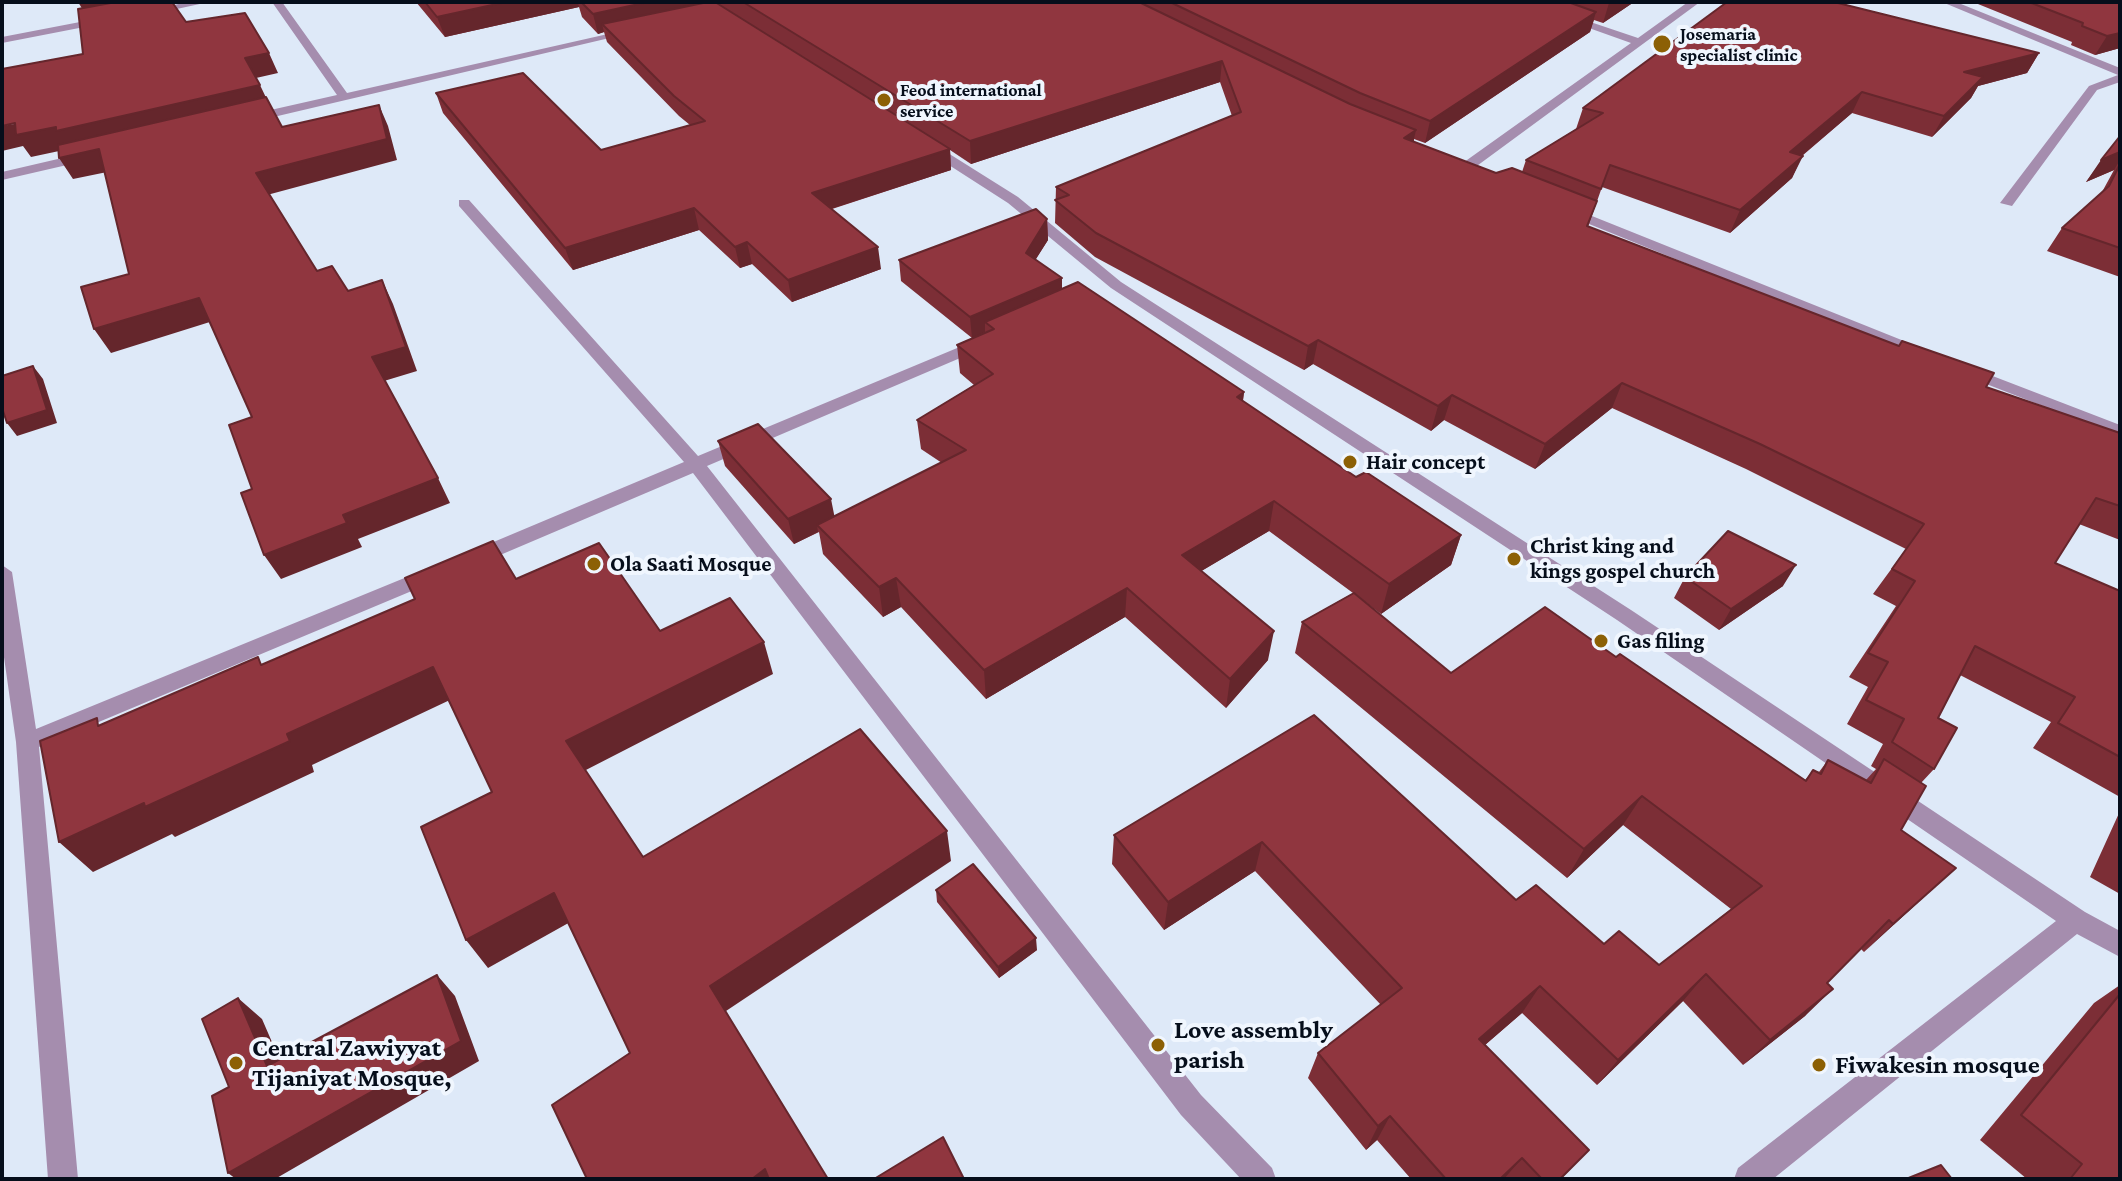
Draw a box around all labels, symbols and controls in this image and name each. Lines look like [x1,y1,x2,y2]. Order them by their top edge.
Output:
place label: Josemaria specialist clinic [1680,23,1797,66]
marker: Josemaria specialist clinic [1651,33,1673,55]
place label: Feod international service [900,79,1042,122]
marker: Feod international service [875,91,893,109]
place label: Hair concept [1366,449,1485,475]
marker: Hair concept [1341,453,1359,471]
place label: Christ king and kings gospel church [1530,533,1715,584]
marker: Christ king and kings gospel church [1505,550,1523,568]
place label: Ola Saati Mosque [610,551,772,577]
marker: Ola Saati Mosque [585,555,603,573]
place label: Gas filing [1617,628,1704,654]
marker: Gas filing [1592,632,1610,650]
place label: Love assembly parish [1174,1014,1333,1076]
place label: Central Zawiyyat Tijaniyat Mosque, [252,1032,452,1094]
marker: Love assembly parish [1149,1036,1167,1054]
place label: Fiwakesin mosque [1835,1049,2040,1081]
marker: Central Zawiyyat Tijaniyat Mosque, [227,1054,245,1072]
marker: Fiwakesin mosque [1810,1056,1828,1074]

